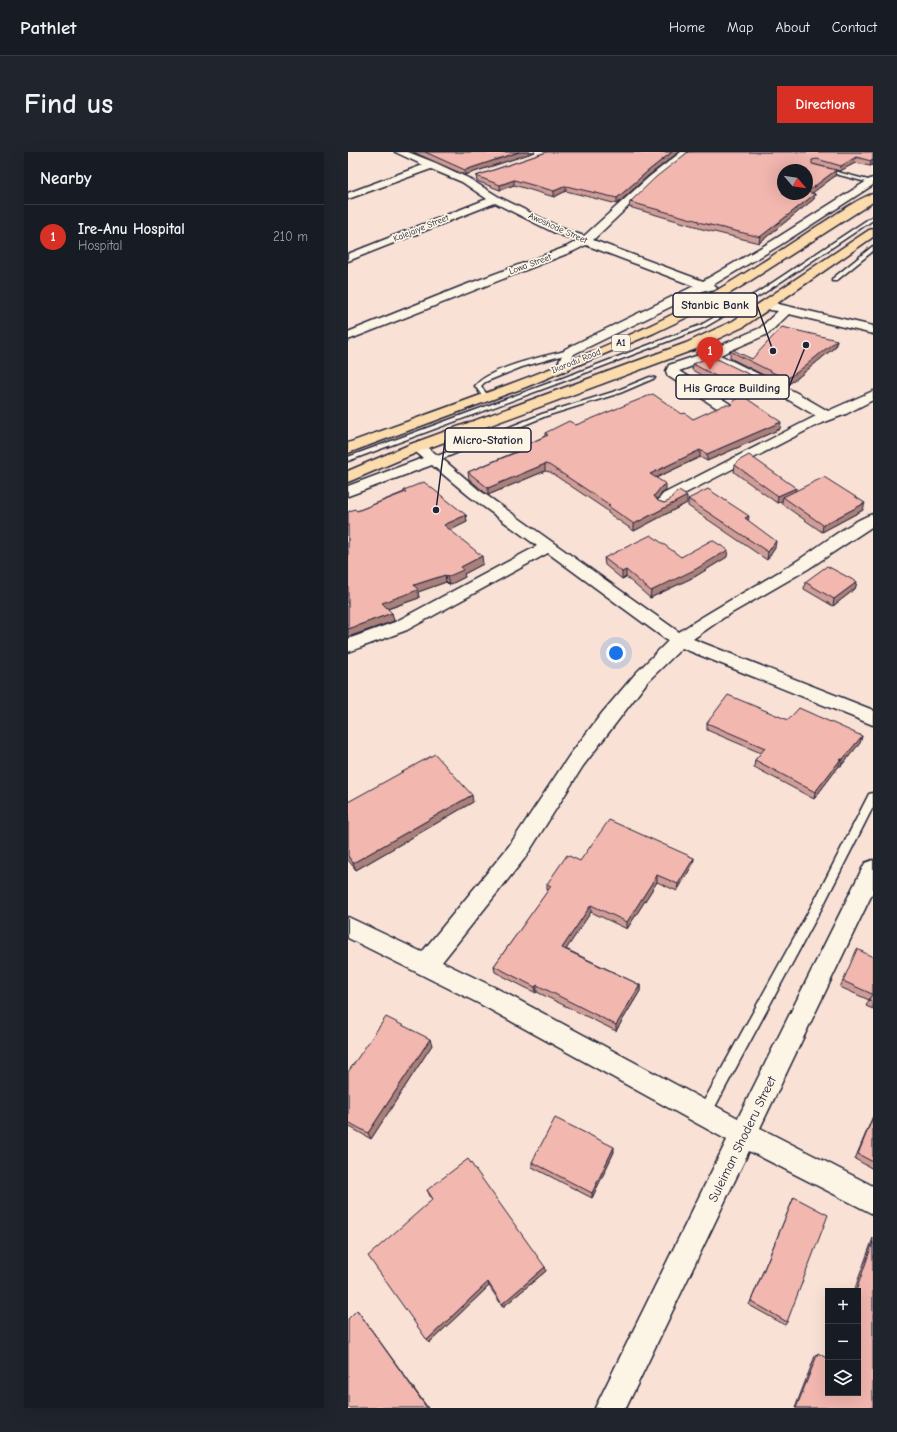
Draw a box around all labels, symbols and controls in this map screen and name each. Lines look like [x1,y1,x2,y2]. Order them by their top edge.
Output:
text: Pathlet [20,17,76,39]
text: Home [669,19,705,36]
text: Map [727,19,753,36]
text: About [775,19,810,36]
text: Contact [832,19,877,36]
button: Directions [777,86,873,123]
text: Find us [24,88,113,120]
north arrow [777,164,813,200]
text: Nearby [40,169,91,188]
street label: Awoshode Street [527,211,589,246]
street label: Kalejaiye Street [392,212,451,244]
text: Ire-Anu Hospital [78,220,185,238]
text: 1 [50,229,56,244]
text: 210 m [273,229,308,244]
text: Hospital [78,238,122,253]
street label: Lowa Street [507,252,553,276]
callout: Stanbic Bank [673,293,757,317]
text: Stanbic Bank [681,298,749,312]
road number: A1 [612,335,630,351]
pin: 1 [697,337,723,370]
street label: Ikorodu Road [550,346,602,375]
callout: His Grace Building [676,375,789,399]
text: His Grace Building [683,381,781,395]
callout: Micro-Station [445,428,531,452]
text: Micro-Station [453,433,523,447]
your location [606,643,626,663]
street label: Suleiman Shoderu Street [705,1072,780,1204]
map controls [825,1288,861,1396]
button: + [825,1288,861,1324]
button: − [825,1324,861,1360]
button: layers [825,1360,861,1396]

